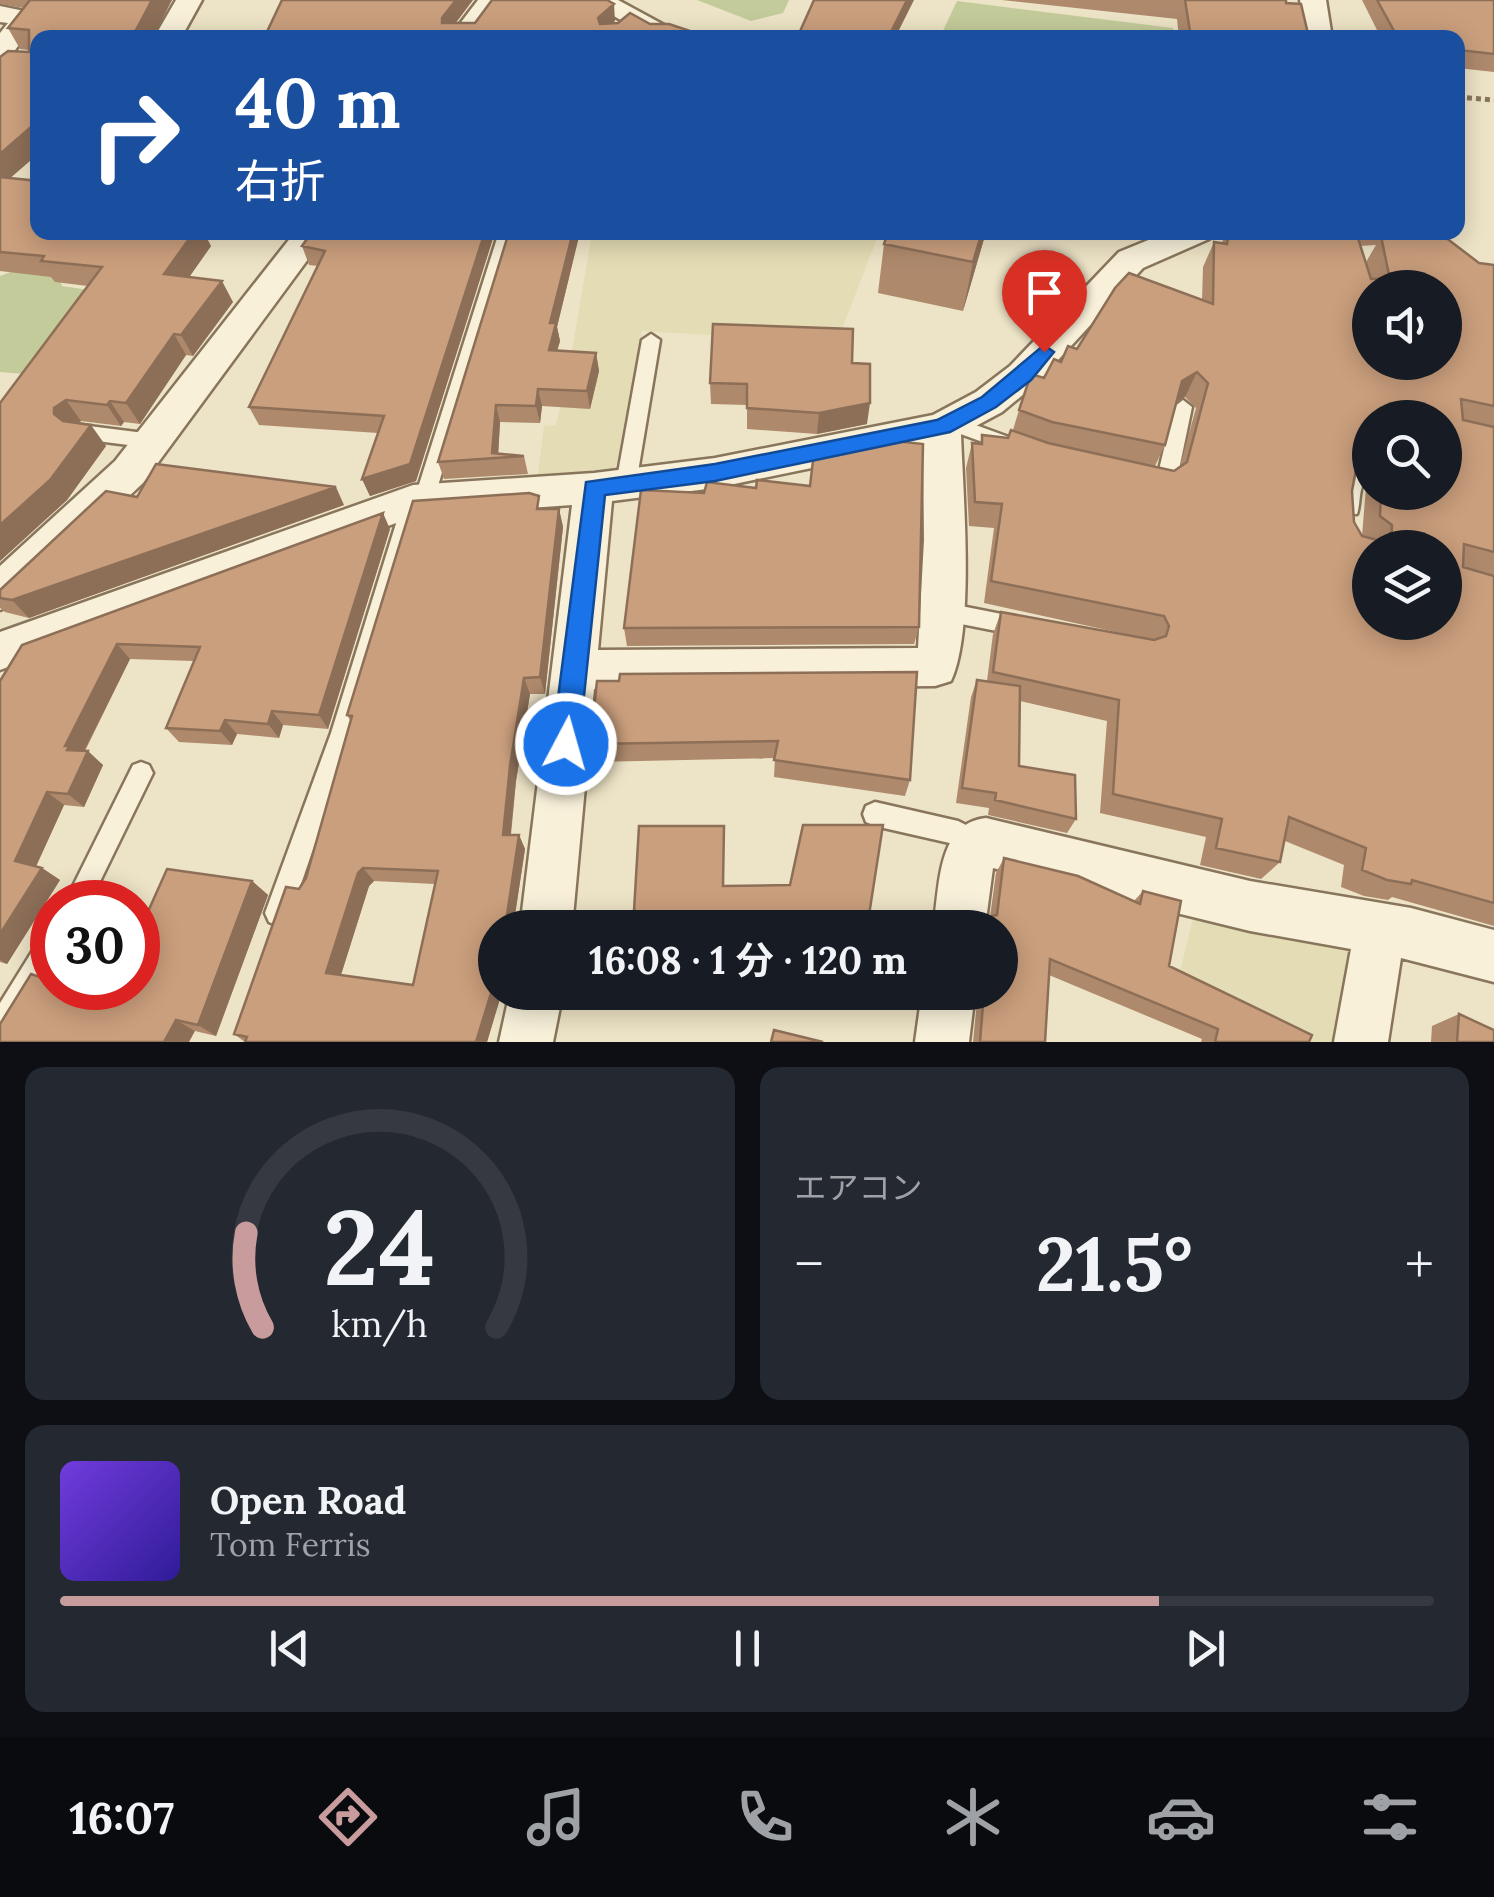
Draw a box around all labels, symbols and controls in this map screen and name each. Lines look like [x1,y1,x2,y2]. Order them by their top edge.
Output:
text: 40 m [235,58,401,147]
icon: right [70,70,200,200]
text: 右折 [235,152,325,209]
pin [1002,250,1087,353]
icon: arrive [1017,265,1072,320]
map controls [1352,270,1462,640]
button: sound [1352,270,1462,380]
button: search [1352,400,1462,510]
button: layers [1352,530,1462,640]
position arrow [514,692,618,796]
speed limit sign: 30 [30,880,160,1010]
text: 16:08 · 1 分 · 120 m [589,936,907,984]
text: エアコン [795,1167,923,1208]
text: 24 [324,1180,436,1313]
text: 21.5° [1036,1216,1193,1312]
text: − [795,1229,824,1299]
text: + [1405,1229,1434,1299]
text: km/h [331,1301,428,1347]
text: Open Road [210,1476,406,1524]
text: Tom Ferris [210,1524,371,1565]
icon: previous [262,1621,317,1676]
icon: pause [720,1621,775,1676]
icon: next [1178,1621,1233,1676]
icon: directions [313,1782,383,1852]
icon: music [521,1782,591,1852]
icon: phone [730,1782,800,1852]
icon: climate [938,1782,1008,1852]
icon: car [1146,1782,1216,1852]
icon: filters [1355,1782,1425,1852]
text: 16:07 [69,1789,174,1846]

